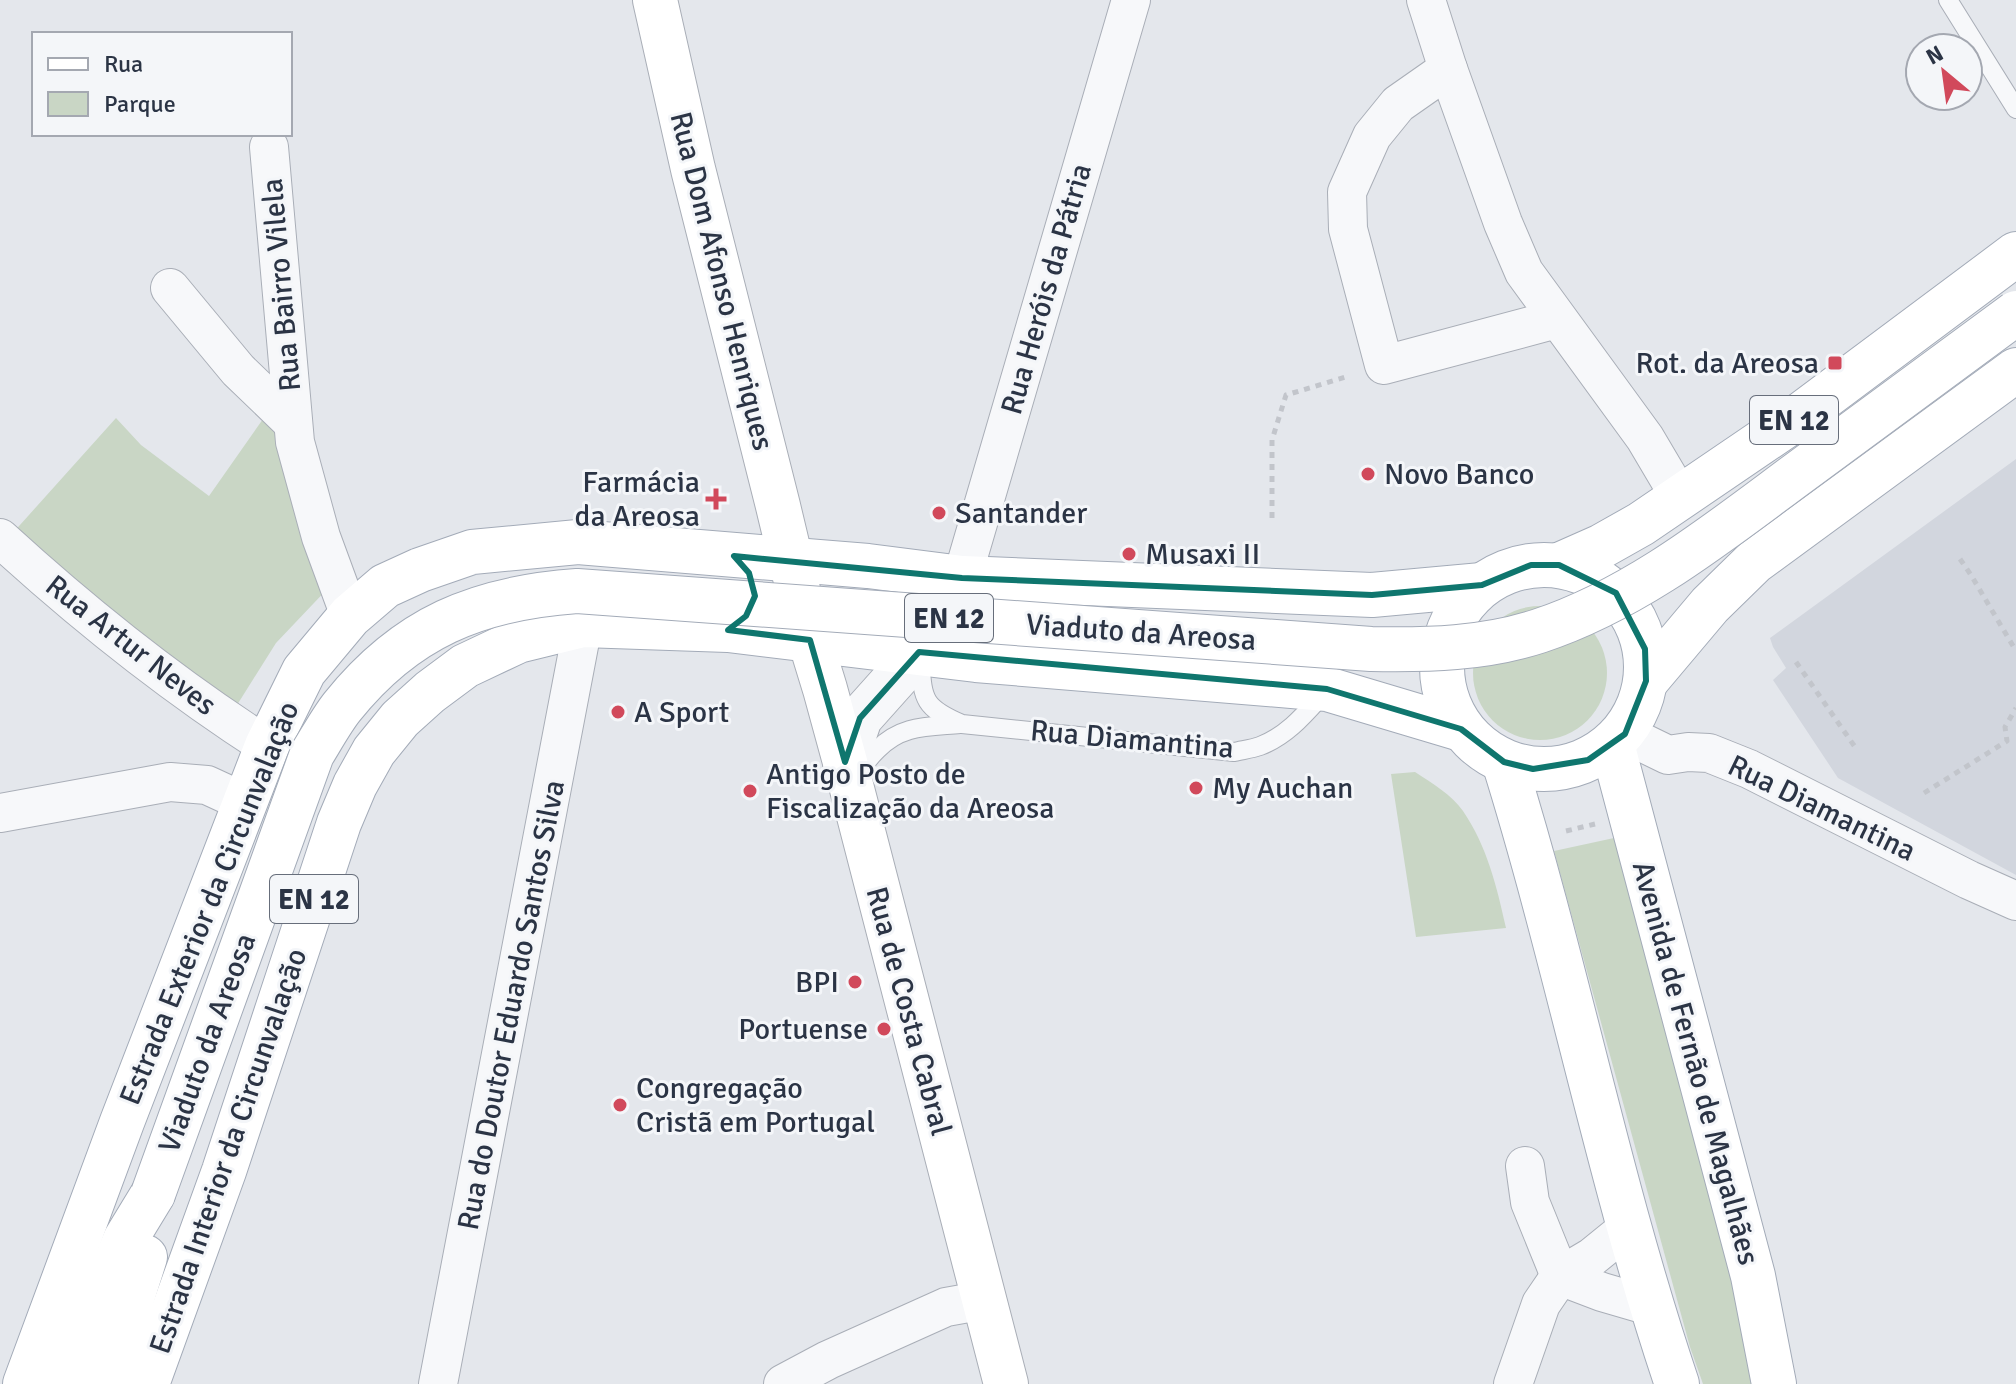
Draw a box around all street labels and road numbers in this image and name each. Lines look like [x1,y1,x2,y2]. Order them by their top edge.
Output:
street label: Rua Dom Afonso Henriques [662,108,782,454]
street label: Rua Heróis da Pátria [993,159,1100,419]
street label: Rua Bairro Vilela [254,177,309,393]
road number: EN 12 [1750,396,1838,444]
street label: Rua Artur Neves [38,567,223,724]
road number: EN 12 [905,594,993,642]
street label: Viaduto da Areosa [1025,606,1257,659]
street label: Estrada Exterior da Circunvalação [111,696,307,1110]
street label: Rua Diamantina [1029,712,1235,767]
street label: Rua Diamantina [1722,747,1922,870]
street label: Rua do Doutor Eduardo Santos Silva [450,777,573,1233]
street label: Avenida de Fernão de Magalhães [1624,857,1767,1269]
road number: EN 12 [270,875,358,923]
street label: Rua de Costa Cabral [858,883,959,1139]
street label: Viaduto da Areosa [151,928,264,1158]
street label: Estrada Interior da Circunvalação [142,944,315,1359]

